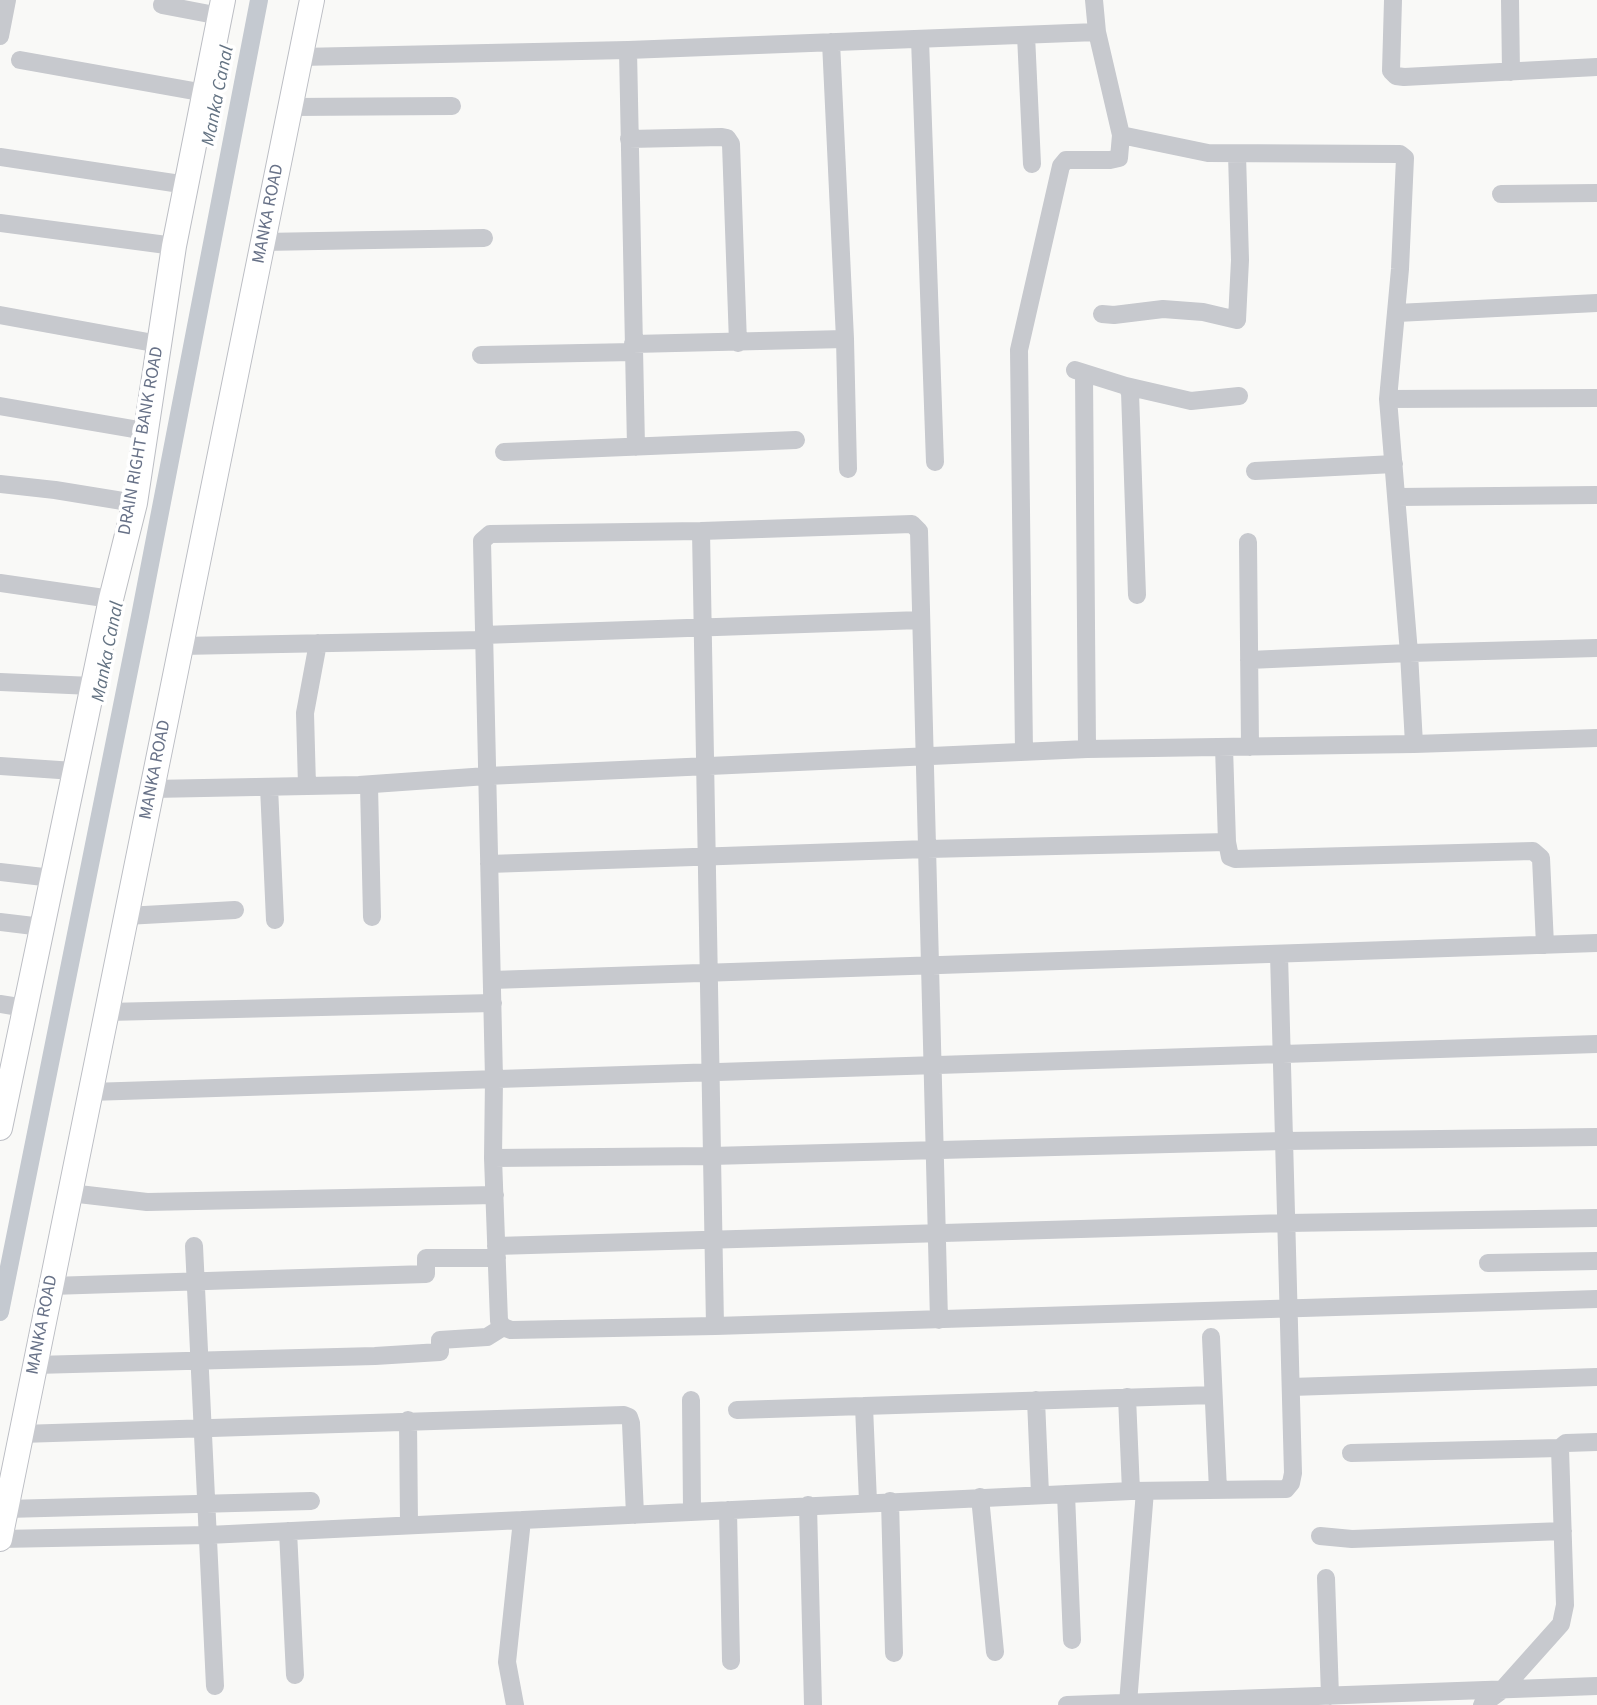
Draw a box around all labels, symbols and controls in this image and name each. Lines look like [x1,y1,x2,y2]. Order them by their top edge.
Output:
water label: Manka Canal [198,44,240,148]
street label: MANKA ROAD [249,162,289,266]
street label: DRAIN RIGHT BANK ROAD [115,345,169,537]
water label: Manka Canal [88,600,130,704]
street label: MANKA ROAD [136,718,176,822]
street label: MANKA ROAD [23,1273,63,1377]

